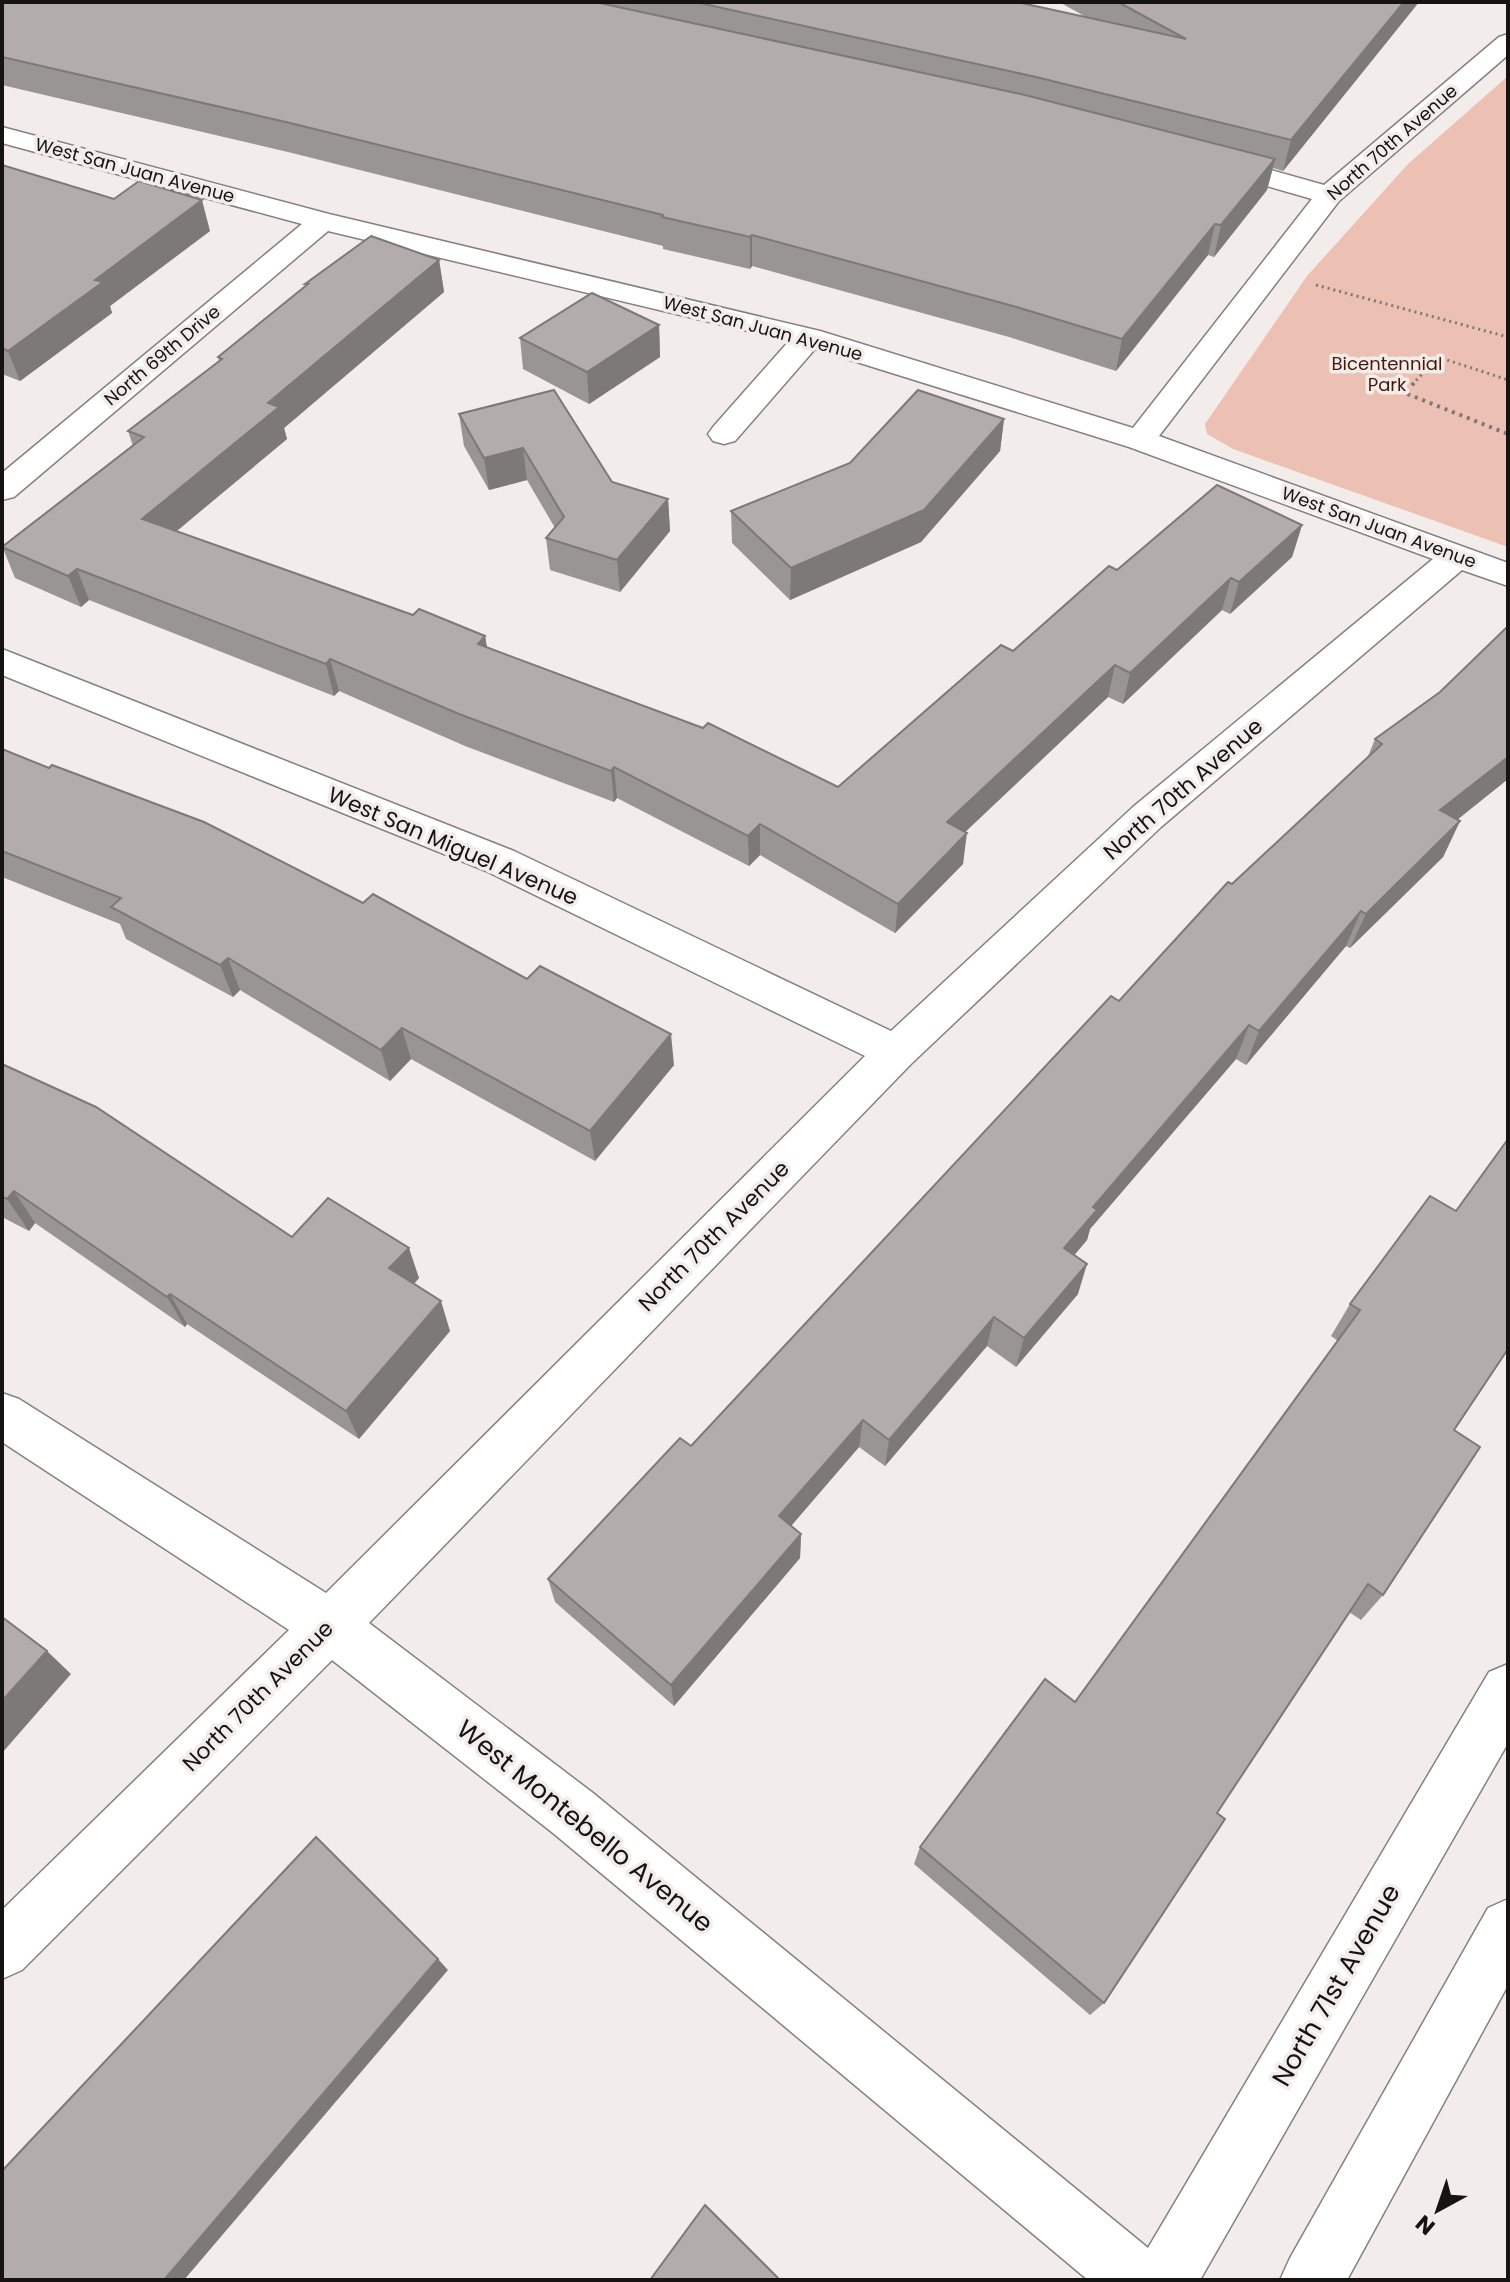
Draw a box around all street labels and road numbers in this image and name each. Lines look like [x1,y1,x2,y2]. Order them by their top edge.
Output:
street label: North 70th Avenue [1321,78,1463,206]
street label: West San Juan Avenue [32,131,238,209]
street label: West San Juan Avenue [660,289,866,367]
street label: North 69th Drive [99,299,225,411]
street label: West San Juan Avenue [1278,480,1480,574]
street label: North 70th Avenue [1097,711,1269,867]
street label: West San Miguel Avenue [323,779,583,913]
street label: North 70th Avenue [632,1154,796,1318]
street label: North 70th Avenue [176,1614,340,1778]
street label: West Montebello Avenue [449,1711,721,1941]
street label: North 71st Avenue [1263,1877,1409,2093]

